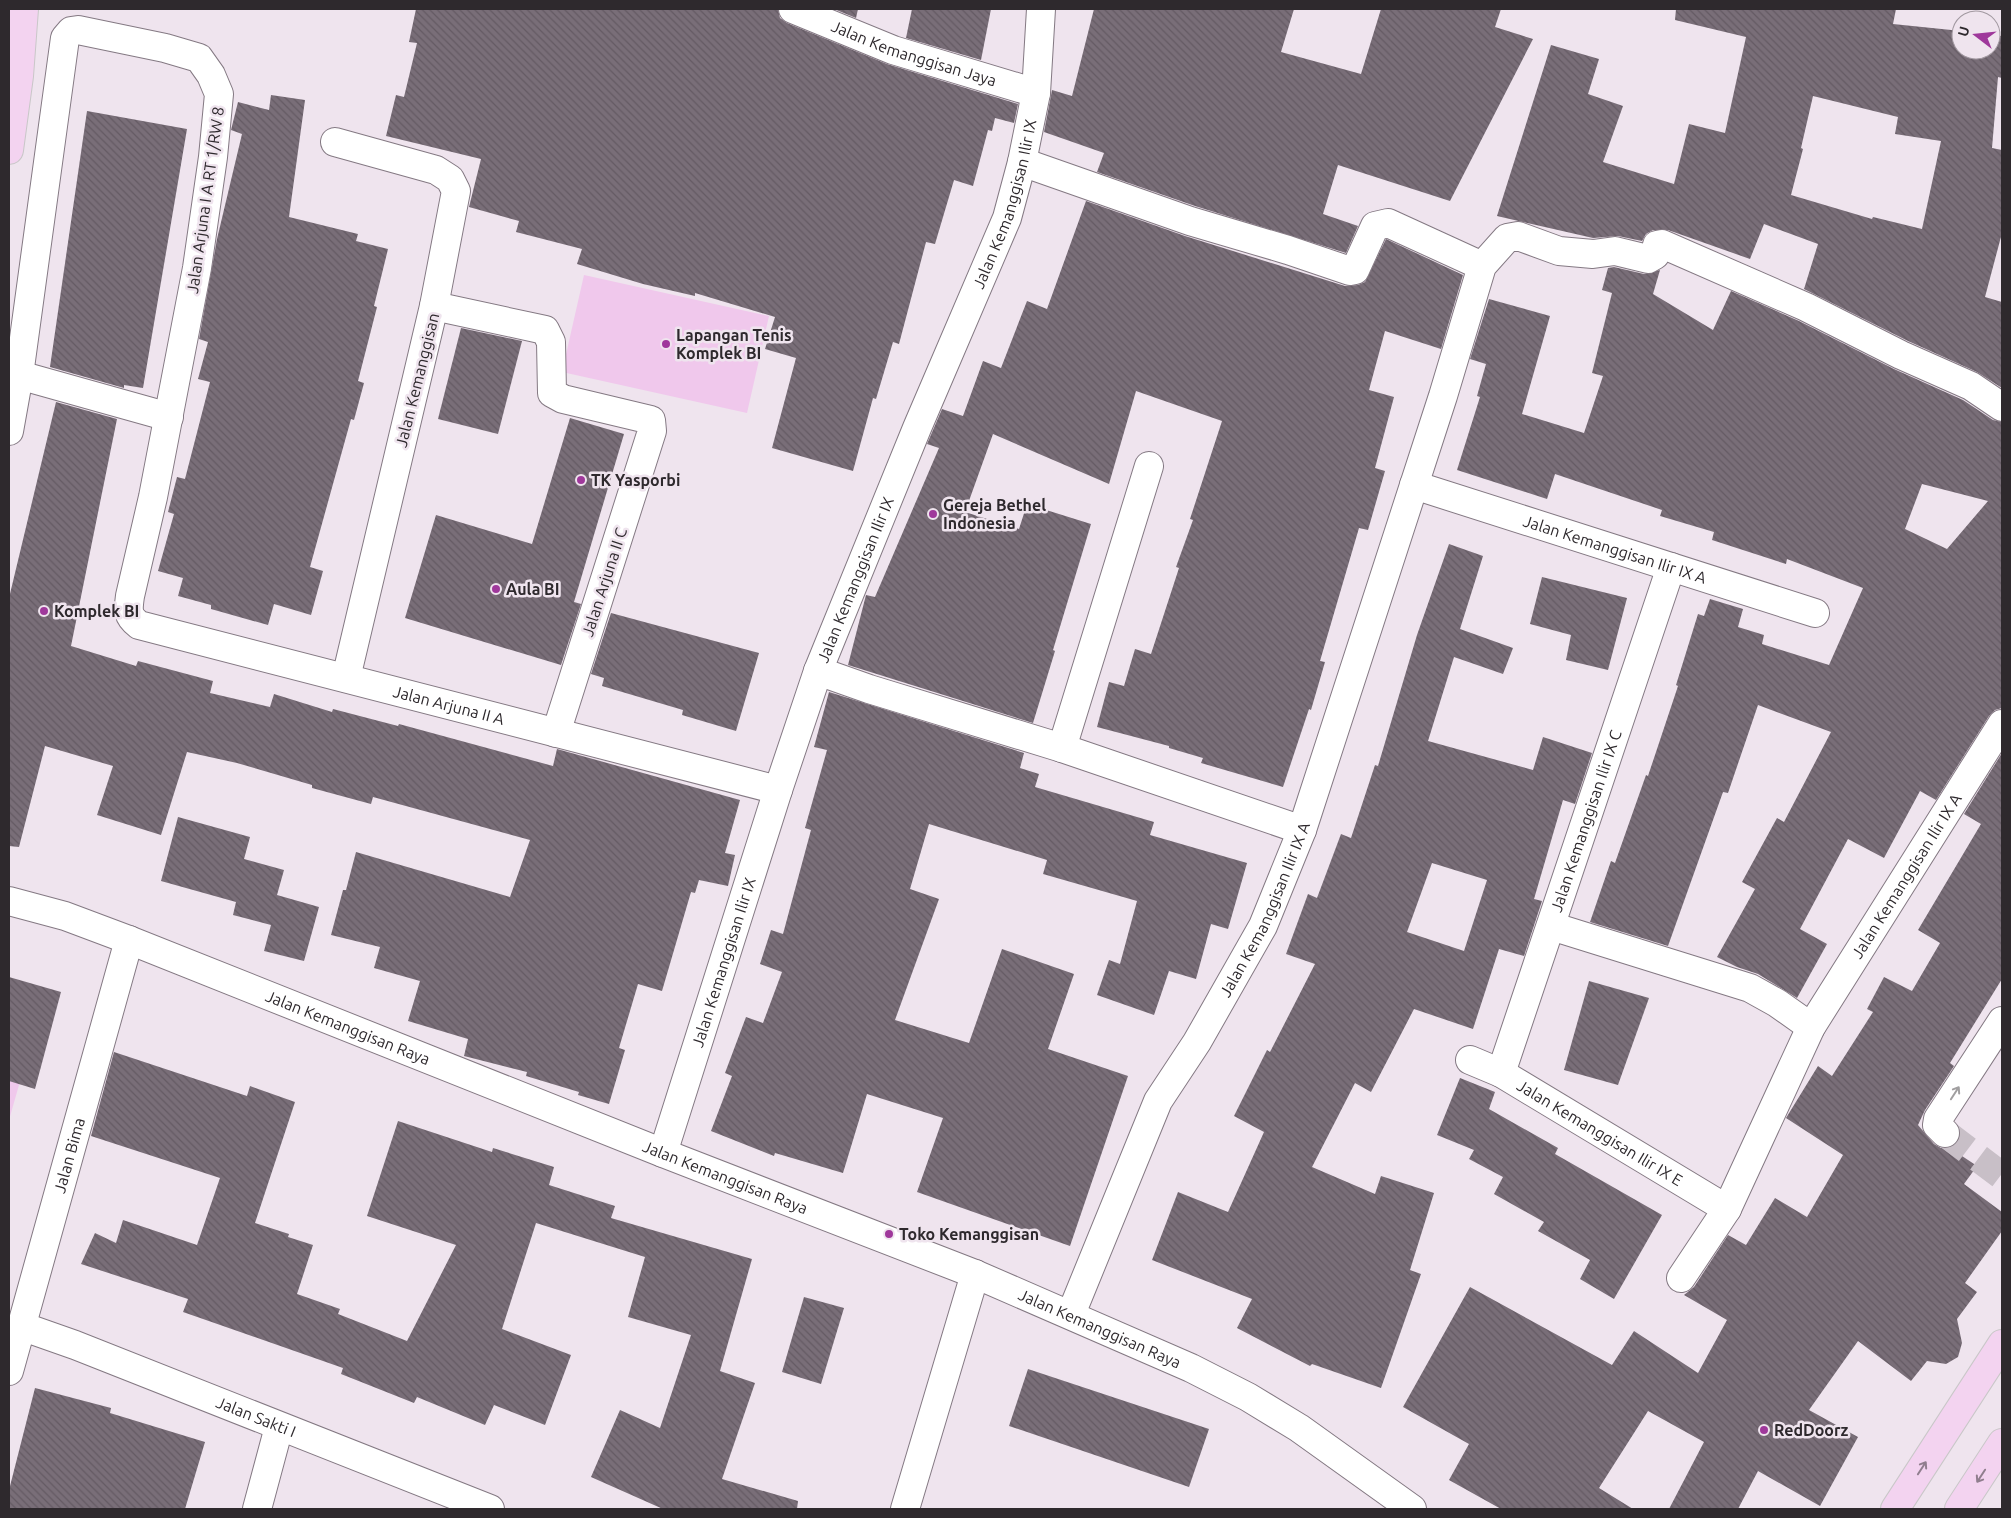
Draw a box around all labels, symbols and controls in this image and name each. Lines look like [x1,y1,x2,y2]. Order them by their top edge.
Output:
north arrow [1951,10,2001,60]
street label: Jalan Kemanggisan Jaya [829,17,999,90]
text: U [1954,24,1973,38]
street label: Jalan Arjuna I A RT 1/RW 8 [183,105,227,295]
street label: Jalan Kemanggisan Ilir IX [969,118,1039,291]
street label: Jalan Kemanggisan [392,311,442,449]
place label: Lapangan Tenis Komplek BI [676,326,792,362]
marker: Lapangan Tenis Komplek BI [660,338,672,350]
place label: TK Yasporbi [591,471,680,489]
marker: TK Yasporbi [575,474,587,486]
street label: Jalan Kemanggisan Ilir IX [813,494,897,665]
place label: Gereja Bethel Indonesia [943,496,1046,532]
marker: Gereja Bethel Indonesia [927,508,939,520]
street label: Jalan Kemanggisan Ilir IX A [1521,512,1709,587]
street label: Jalan Arjuna II C [578,525,630,639]
place label: Aula BI [506,580,560,598]
marker: Aula BI [490,583,502,595]
place label: Komplek BI [54,602,139,620]
marker: Komplek BI [38,605,50,617]
street label: Jalan Arjuna II A [391,682,507,728]
street label: Jalan Kemanggisan Ilir IX C [1547,727,1625,914]
street label: Jalan Kemanggisan Ilir IX A [1848,790,1965,962]
street label: Jalan Kemanggisan Ilir IX A [1216,819,1313,1000]
street label: Jalan Kemanggisan Ilir IX [688,875,759,1050]
street label: Jalan Kemanggisan Raya [263,986,433,1068]
street label: Jalan Kemanggisan Ilir IX E [1514,1076,1686,1189]
one-way arrow [1950,1086,1960,1100]
street label: Jalan Bima [50,1115,88,1195]
street label: Jalan Kemanggisan Raya [640,1137,810,1217]
place label: Toko Kemanggisan [899,1225,1039,1243]
marker: Toko Kemanggisan [883,1228,895,1240]
street label: Jalan Kemanggisan Raya [1016,1285,1184,1372]
street label: Jalan Sakti I [214,1393,299,1440]
place label: RedDoorz [1774,1421,1849,1439]
marker: RedDoorz [1758,1424,1770,1436]
one-way arrow [1917,1462,1927,1476]
one-way arrow [1975,1469,1985,1483]

